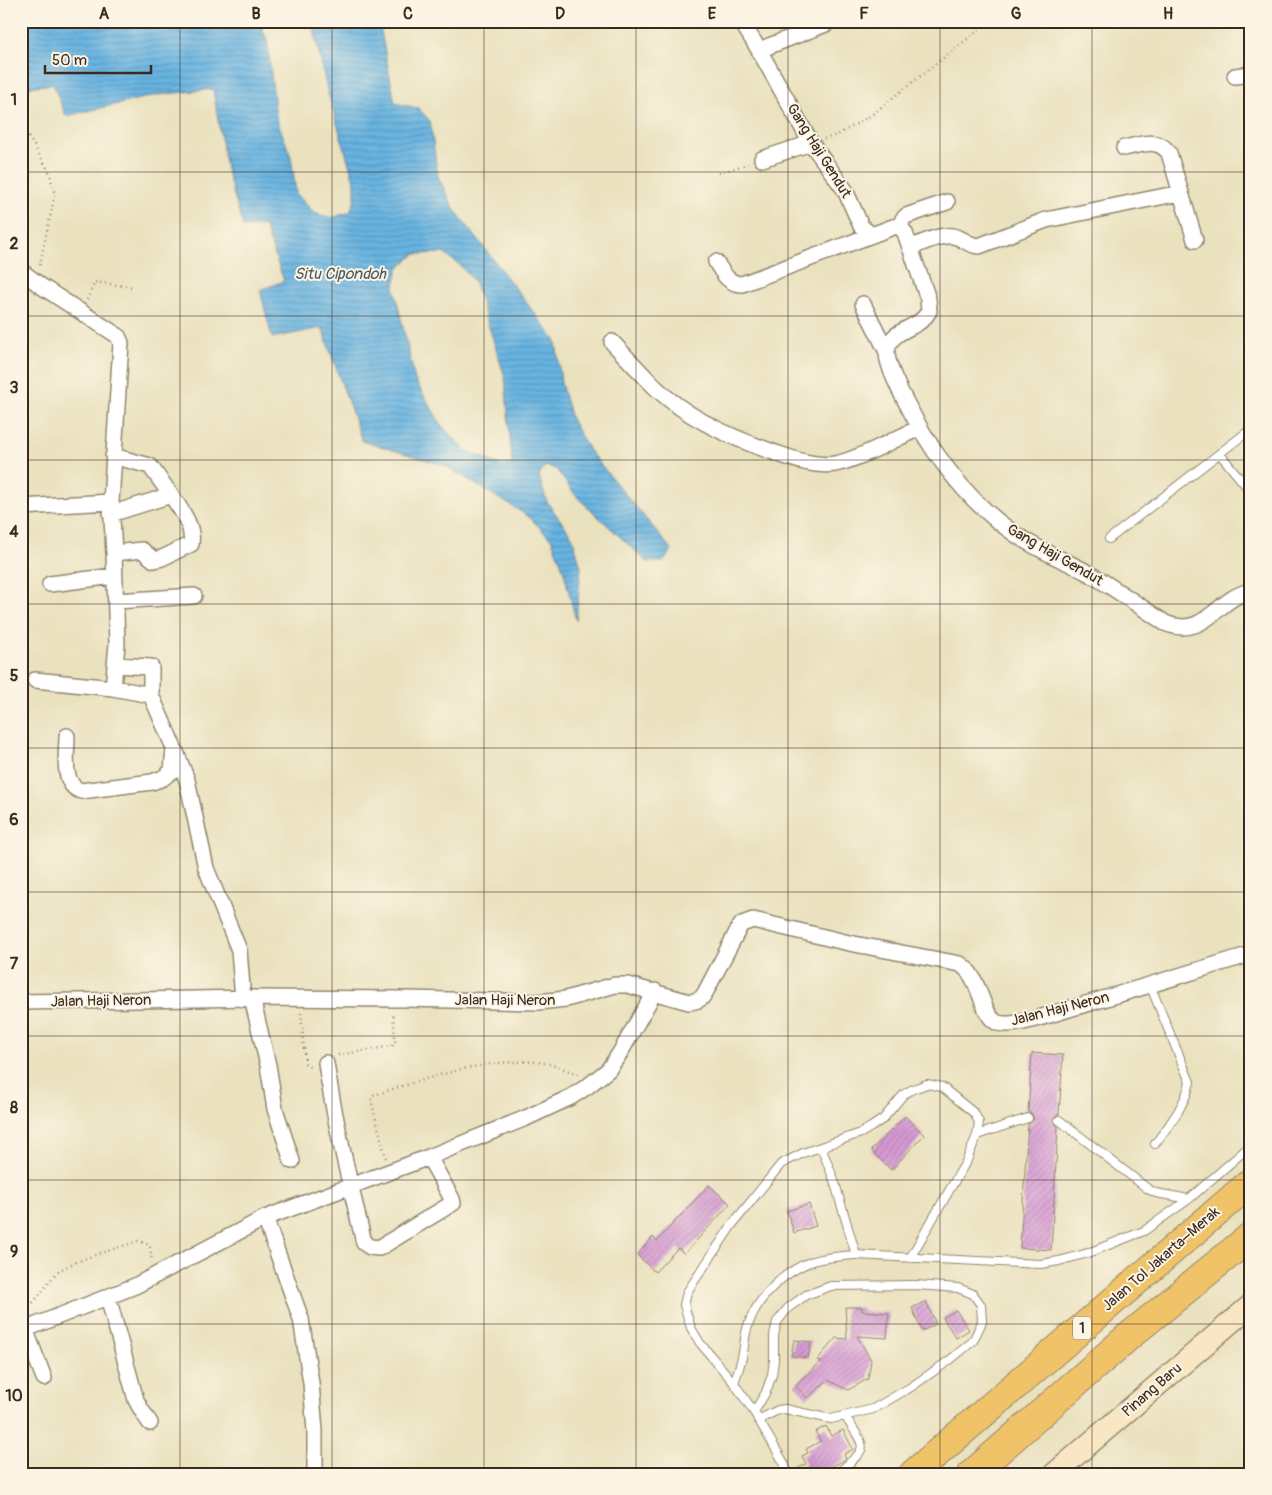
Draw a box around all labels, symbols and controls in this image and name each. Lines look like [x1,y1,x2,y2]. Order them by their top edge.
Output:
text: A [99,4,110,24]
text: B [251,4,261,24]
text: C [403,4,413,24]
text: D [555,4,565,24]
text: E [708,4,717,24]
text: F [859,4,869,24]
text: G [1011,4,1022,24]
text: H [1163,4,1173,24]
scale bar [45,42,151,74]
text: 50 m [52,51,87,70]
text: 1 [11,90,17,110]
street label: Gang Haji Gendut [782,100,856,203]
text: 2 [10,234,19,254]
water label: Situ Cipondoh [294,264,387,284]
text: 3 [10,378,19,398]
street label: Gang Haji Gendut [1003,520,1107,591]
text: 4 [9,522,19,542]
text: 5 [10,666,19,686]
text: 6 [9,810,19,830]
text: 7 [10,954,19,974]
street label: Jalan Haji Neron [1009,988,1111,1030]
street label: Jalan Haji Neron [50,991,152,1011]
street label: Jalan Haji Neron [455,991,555,1010]
text: 8 [10,1098,18,1118]
street label: Jalan Tol Jakarta–Merak [1098,1202,1224,1315]
text: 9 [10,1242,18,1262]
road number: 1 [1073,1316,1091,1340]
street label: Pinang Baru [1118,1359,1186,1421]
text: 10 [5,1386,23,1406]

